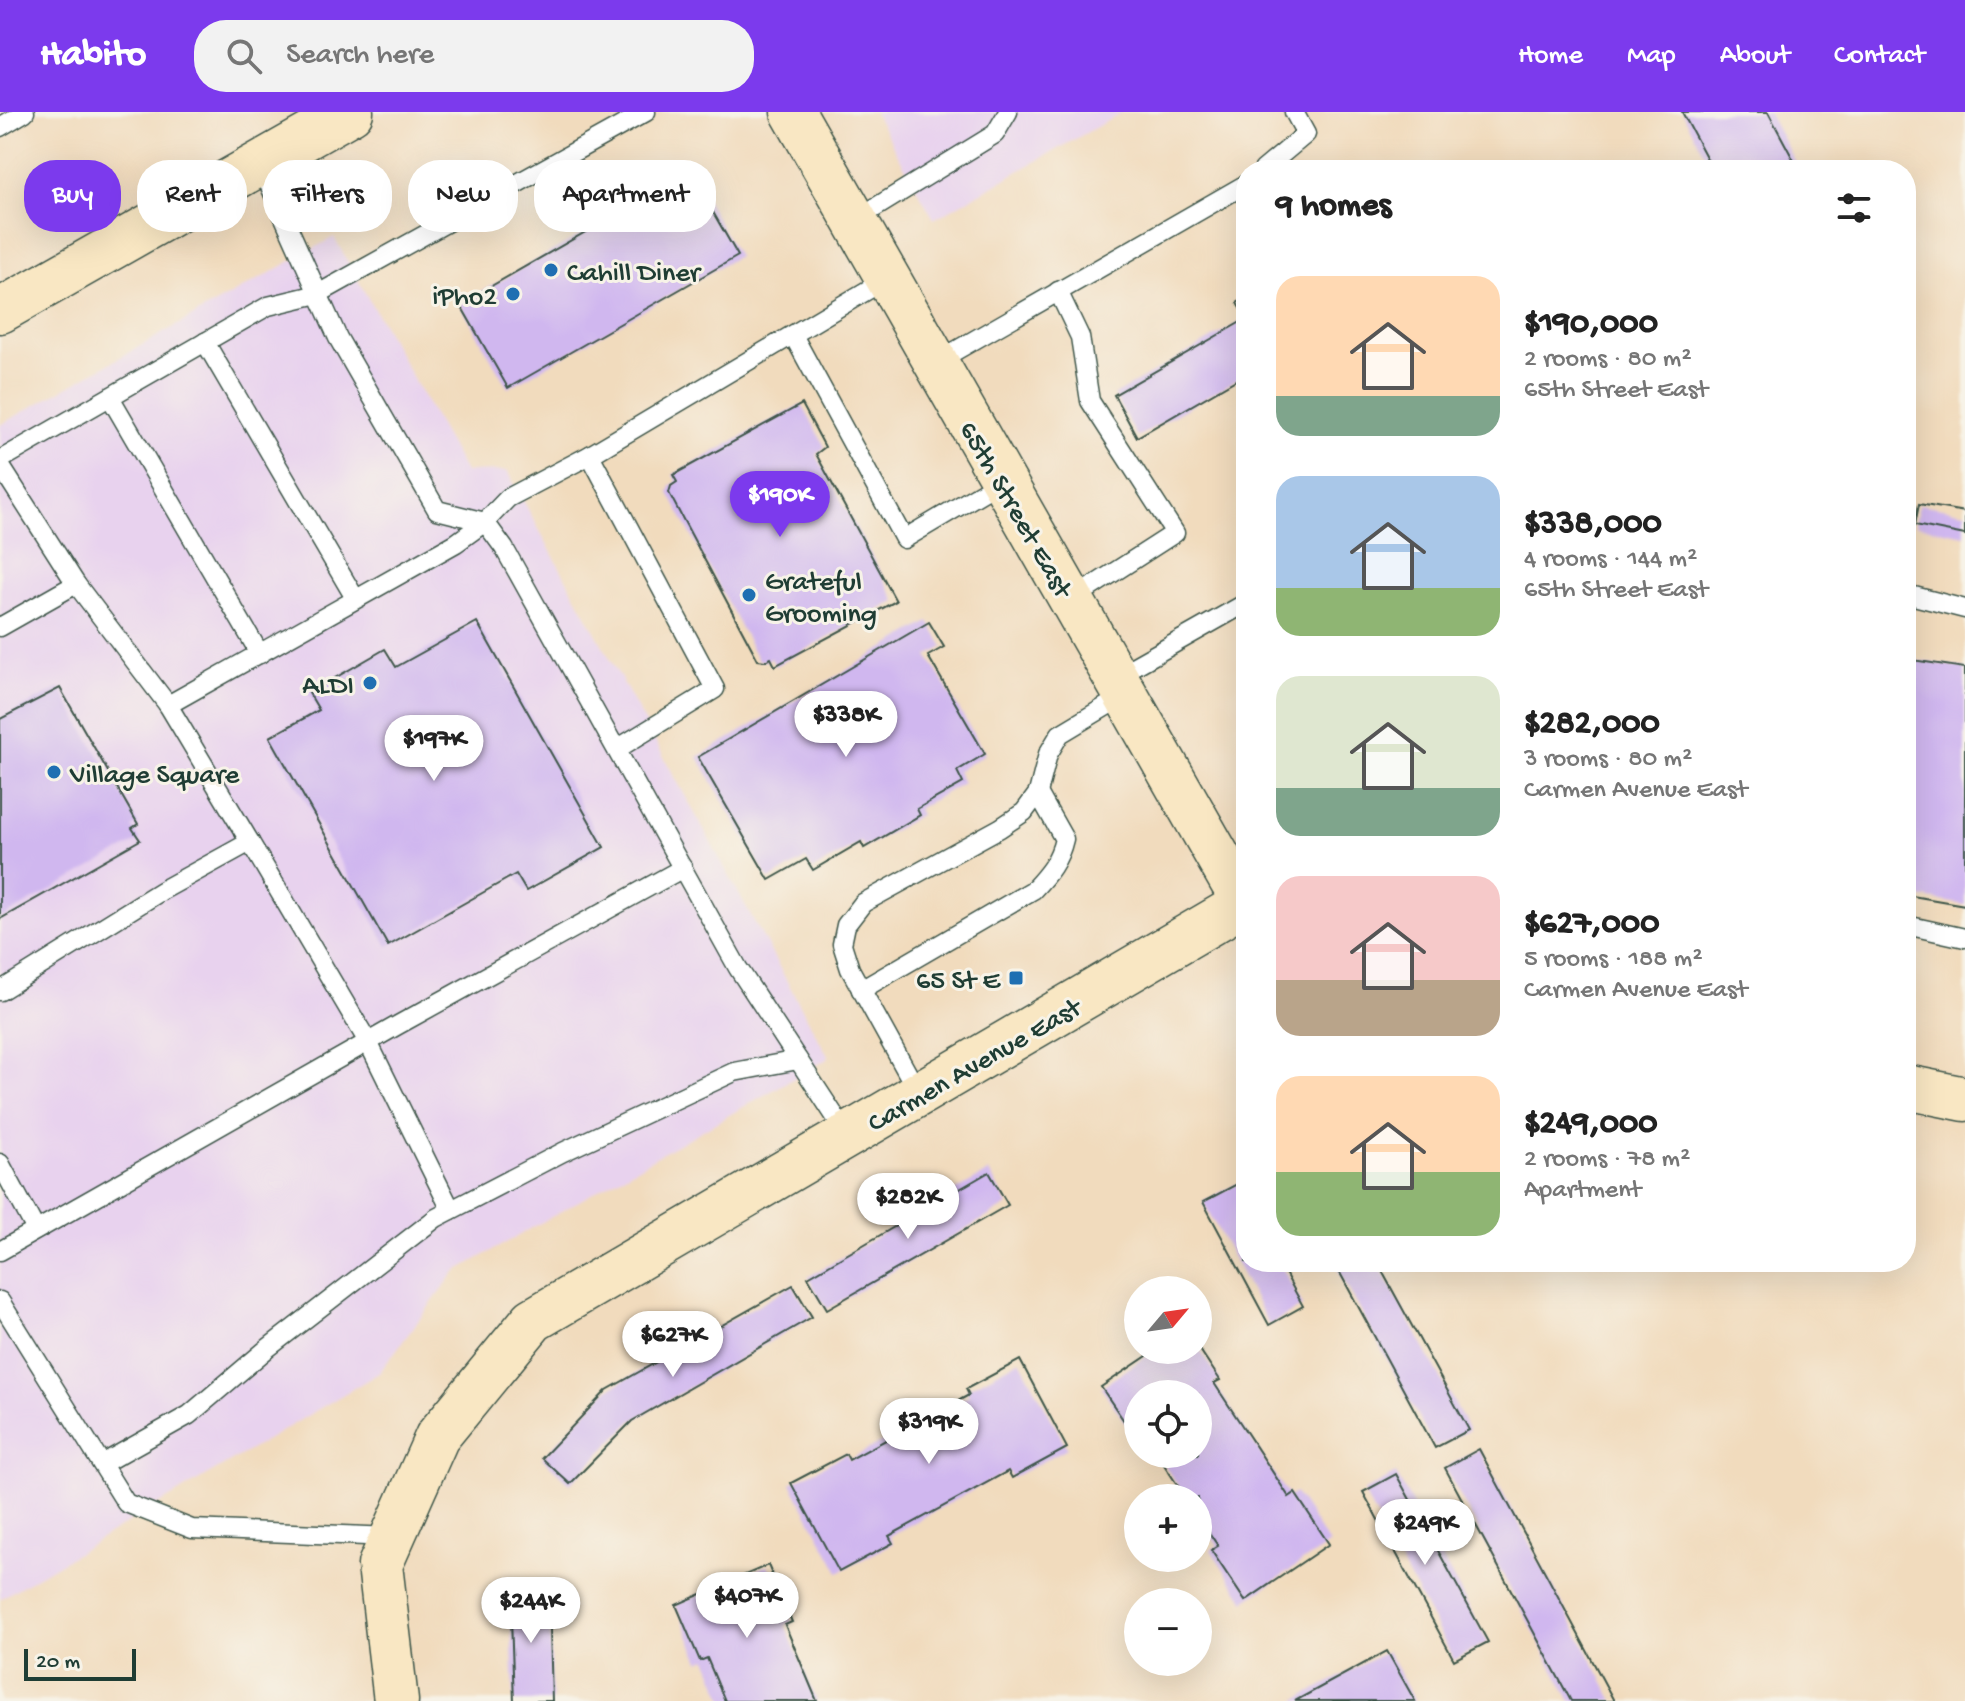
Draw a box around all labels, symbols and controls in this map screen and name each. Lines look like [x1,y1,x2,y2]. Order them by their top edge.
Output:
search box [194,20,754,92]
text: Habito [40,34,146,78]
icon: search [222,34,266,78]
text: Search here [286,39,434,74]
text: Home [1518,40,1583,73]
text: Map [1627,40,1676,73]
text: About [1720,40,1790,73]
text: Contact [1834,40,1925,73]
chip: Buy [24,160,121,232]
chip: Rent [137,160,247,232]
chip: Filters [263,160,392,232]
chip: New [408,160,518,232]
chip: Apartment [534,160,716,232]
icon: filters [1832,186,1876,230]
text: 9 homes [1276,188,1391,228]
place label: Cahill Diner [567,258,702,291]
marker: Cahill Diner [542,261,560,279]
place label: iPho2 [432,282,497,315]
marker: iPho2 [504,285,522,303]
text: $190,000 [1524,305,1658,345]
icon: home [1340,308,1436,404]
text: 2 rooms · 80 m² [1524,345,1692,376]
text: 65th Street East [1524,376,1708,407]
street label: 65th Street East [950,416,1079,606]
pin: $190K [724,471,836,539]
text: $190K [748,481,812,512]
text: $338,000 [1524,505,1662,545]
icon: home [1340,508,1436,604]
text: 4 rooms · 144 m² [1524,545,1697,576]
place label: Grateful Grooming [765,567,877,632]
text: 65th Street East [1524,576,1708,607]
marker: Grateful Grooming [740,586,758,604]
place label: ALDI [302,671,354,704]
marker: ALDI [361,674,379,692]
pin: $338K [790,691,902,759]
text: $338K [812,701,880,732]
text: $282,000 [1524,705,1660,745]
icon: home [1340,708,1436,804]
pin: $197K [378,715,490,783]
text: $197K [402,725,466,756]
text: 3 rooms · 80 m² [1524,745,1692,776]
place label: Village Square [69,760,240,793]
marker: Village Square [45,763,63,781]
text: Carmen Avenue East [1524,776,1747,807]
text: $627,000 [1524,905,1659,945]
icon: home [1340,908,1436,1004]
text: 5 rooms · 188 m² [1524,945,1702,976]
place label: 65 St E [916,966,1002,999]
marker: 65 St E [1007,969,1025,987]
text: Carmen Avenue East [1524,976,1747,1007]
street label: Carmen Avenue East [863,991,1090,1141]
text: $249,000 [1524,1105,1658,1145]
icon: home [1340,1108,1436,1204]
text: 2 rooms · 78 m² [1524,1145,1690,1176]
pin: $282K [852,1173,964,1241]
text: Apartment [1524,1176,1641,1207]
text: $282K [875,1183,941,1214]
north arrow [1124,1276,1212,1364]
map controls [1124,1276,1212,1676]
pin: $627K [617,1311,729,1379]
text: $627K [640,1321,706,1352]
button: locate [1124,1380,1212,1468]
pin: $319K [873,1398,985,1466]
text: $319K [897,1408,961,1439]
button: + [1124,1484,1212,1572]
pin: $249K [1369,1499,1481,1567]
text: $249K [1393,1509,1457,1540]
pin: $407K [691,1572,803,1640]
pin: $244K [475,1577,587,1645]
text: $407K [714,1582,780,1613]
text: $244K [499,1587,563,1618]
button: − [1124,1588,1212,1676]
scale bar [24,1645,136,1681]
text: 20 m [36,1650,80,1676]

